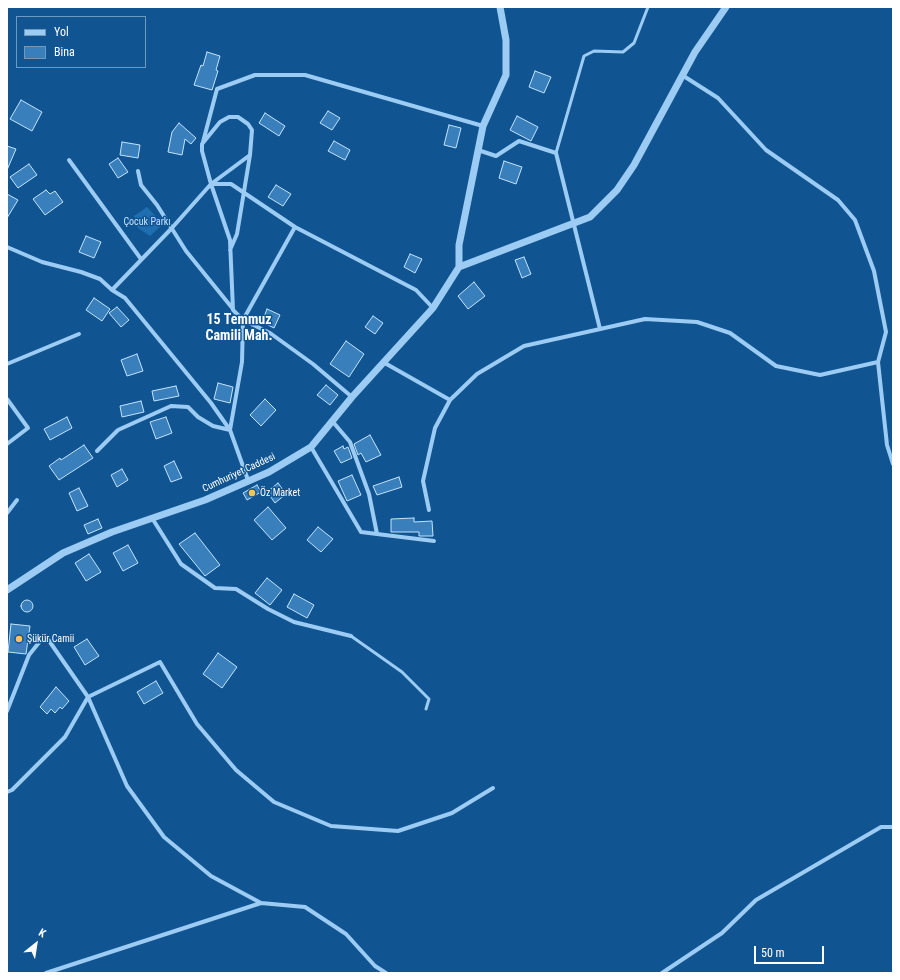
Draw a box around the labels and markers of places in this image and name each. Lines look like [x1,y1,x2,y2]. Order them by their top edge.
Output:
place label: Öz Market [260,487,300,499]
marker: Öz Market [247,488,257,498]
place label: Şükür Camii [27,633,74,645]
marker: Şükür Camii [14,634,24,644]

